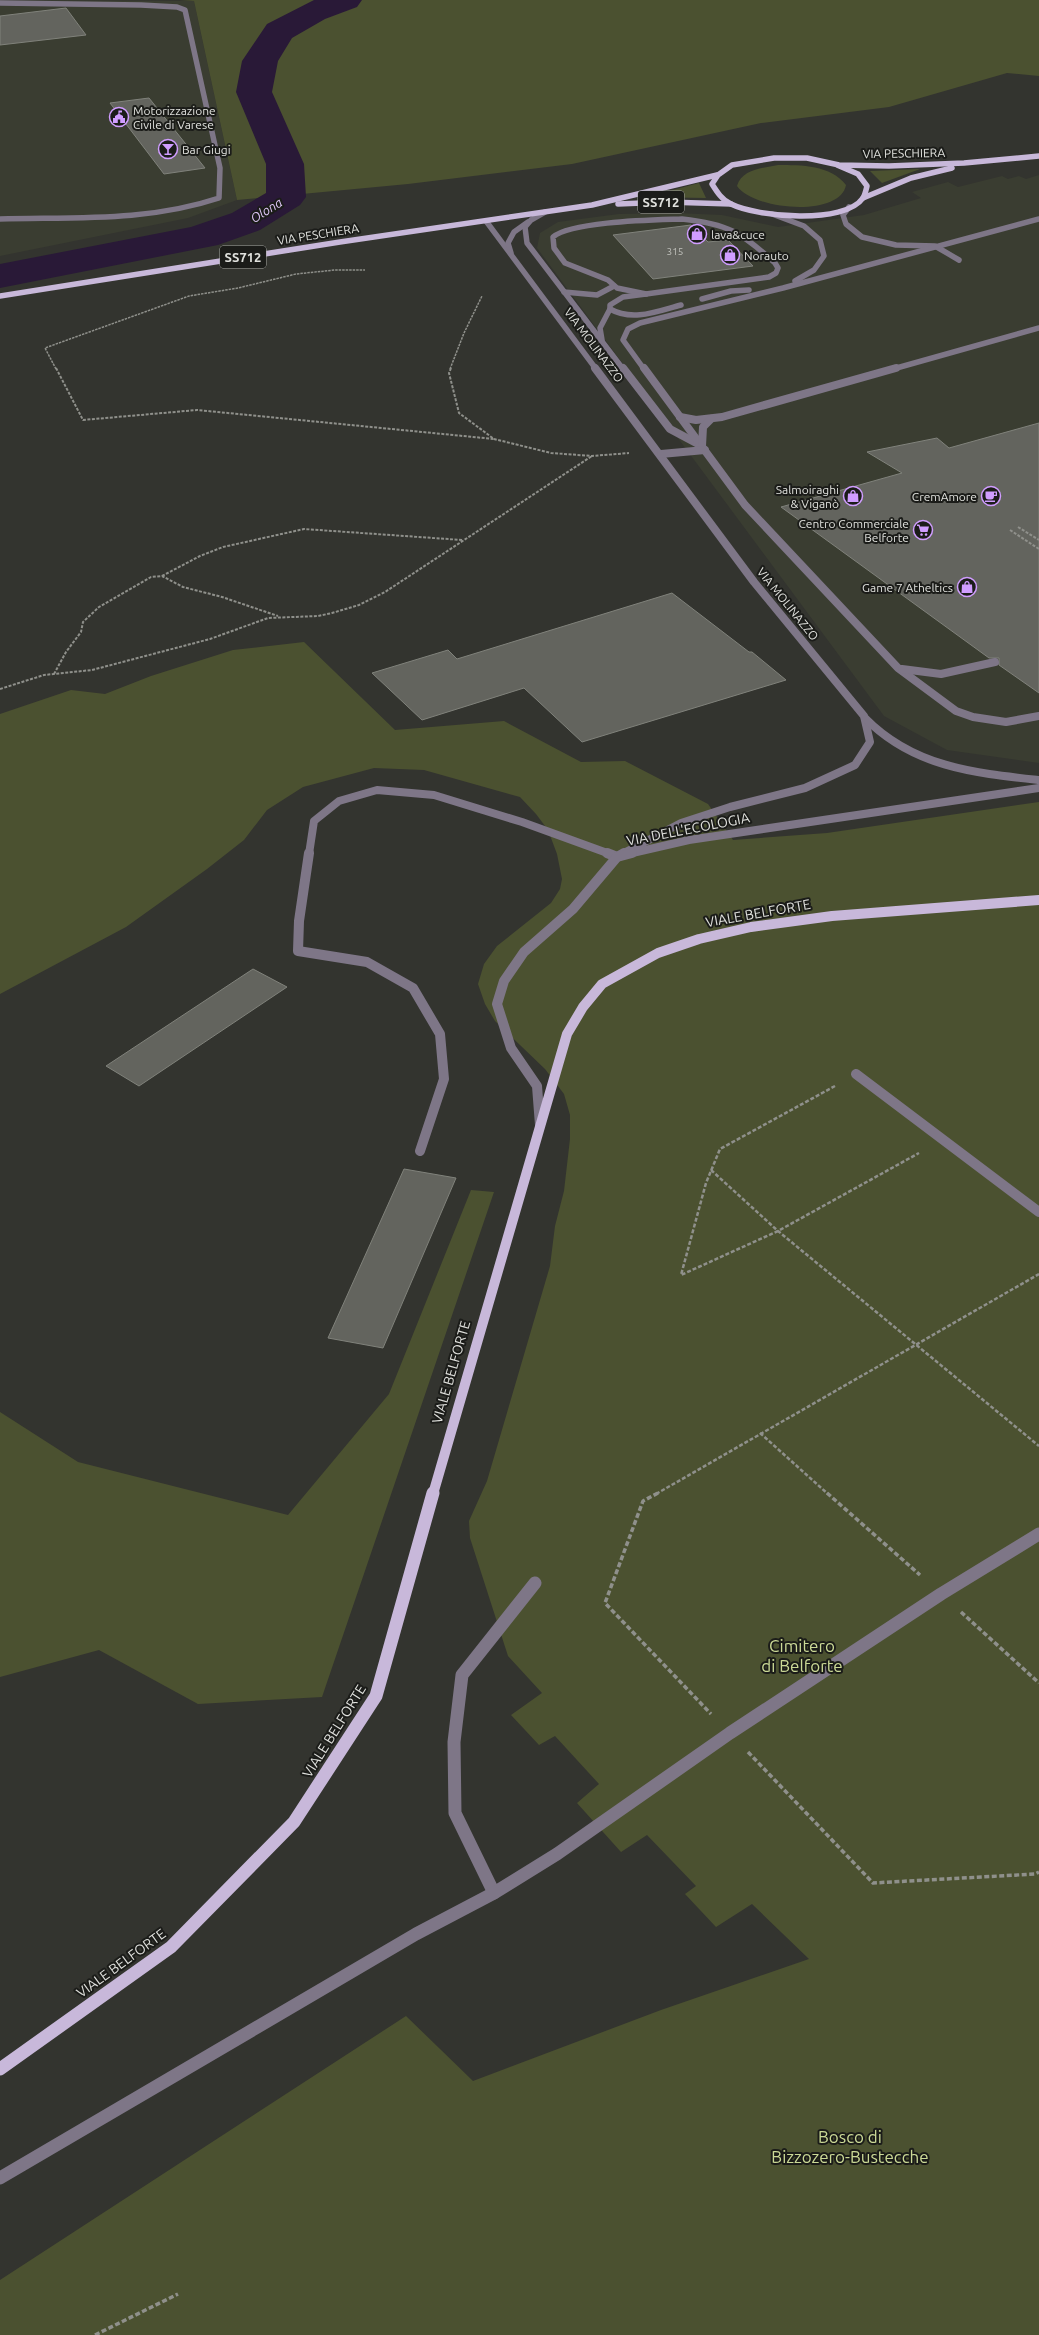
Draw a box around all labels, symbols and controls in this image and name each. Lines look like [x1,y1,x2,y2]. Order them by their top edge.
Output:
place label: Motorizzazione Civile di Varese [133,104,216,131]
public building icon: Motorizzazione Civile di Varese [108,106,130,128]
bar icon: Bar Giugi [157,138,179,160]
place label: Bar Giugi [182,143,231,156]
street label: VIA PESCHIERA [863,146,946,160]
road number: SS712 [638,191,684,213]
water label: Olona [248,195,284,225]
street label: VIA PESCHIERA [276,221,360,247]
shop icon: lava&cuce [686,223,708,245]
place label: lava&cuce [711,228,765,241]
shop icon: Norauto [719,244,741,266]
road number: SS712 [220,246,266,268]
house number: 315 [667,246,683,257]
place label: Norauto [744,249,789,262]
street label: VIA MOLINAZZO [562,305,626,385]
place label: Salmoiraghi & Viganò [776,483,839,510]
shop icon: Salmoiraghi & Viganò [842,485,864,507]
cafe icon: CremAmore [980,485,1002,507]
place label: CremAmore [912,490,977,503]
place label: Centro Commerciale Belforte [798,517,909,544]
supermarket icon: Centro Commerciale Belforte [912,519,934,541]
street label: VIA MOLINAZZO [755,565,821,643]
shop icon: Game 7 Atheltics [956,576,978,598]
place label: Game 7 Atheltics [862,581,953,594]
street label: VIA DELL'ECOLOGIA [625,809,751,849]
street label: VIALE BELFORTE [704,896,812,930]
street label: VIALE BELFORTE [429,1319,473,1425]
park label: Cimitero di Belforte [761,1636,843,1675]
street label: VIALE BELFORTE [299,1682,369,1780]
street label: VIALE BELFORTE [73,1925,169,2001]
park label: Bosco di Bizzozero-Bustecche [771,2127,929,2166]

